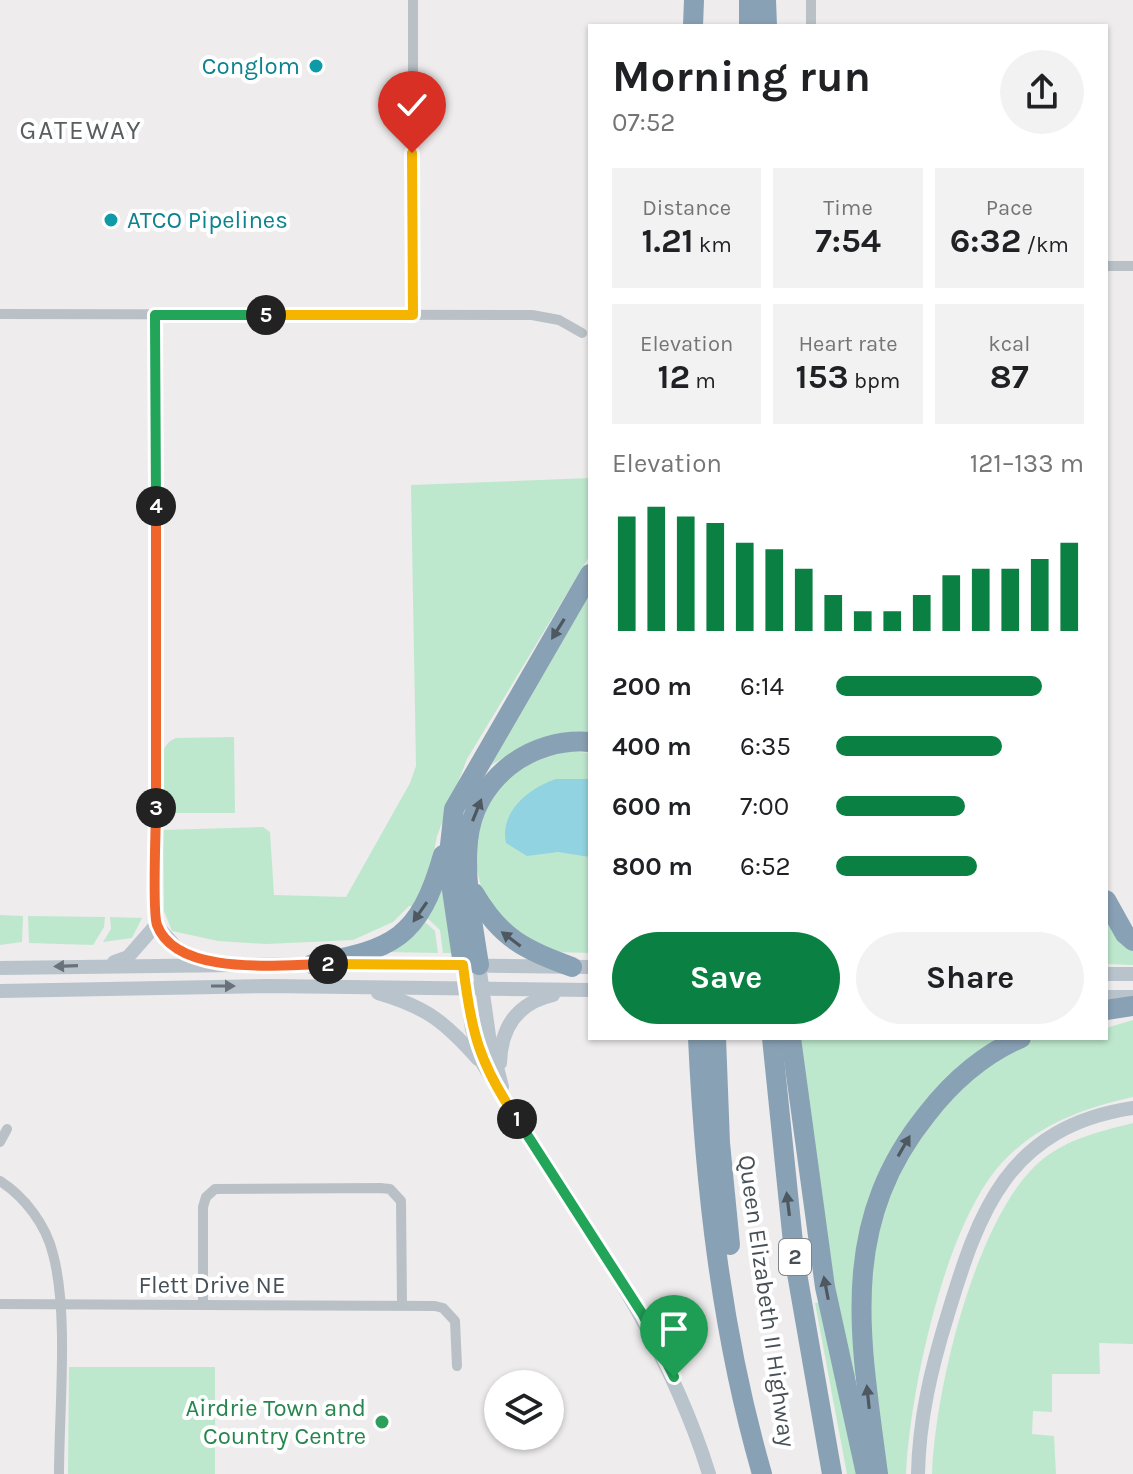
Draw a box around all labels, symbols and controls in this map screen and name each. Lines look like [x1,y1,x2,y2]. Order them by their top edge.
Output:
button: share [1000,50,1084,134]
text: Morning run [612,51,871,102]
place label: Conglom [202,52,300,80]
marker: Conglom [307,57,325,75]
pin [378,71,446,153]
icon: check [390,83,434,127]
text: 07:52 [612,107,675,138]
district label: GATEWAY [19,115,143,146]
text: Distance [642,195,731,221]
text: Time [823,195,873,221]
text: Pace [986,195,1033,221]
place label: ATCO Pipelines [127,206,288,234]
marker: ATCO Pipelines [102,211,120,229]
text: 1.21 [642,221,694,261]
text: 7:54 [815,221,881,261]
text: 6:32 [950,221,1021,261]
text: km [694,232,732,258]
text: /km [1021,232,1069,258]
pin: 5 [246,295,286,335]
text: 5 [260,302,272,328]
text: Elevation [640,331,733,357]
text: Heart rate [798,331,898,357]
text: kcal [988,331,1030,357]
text: 12 [657,357,690,397]
text: 153 [796,357,849,397]
text: 87 [990,357,1029,397]
text: m [690,368,716,394]
text: bpm [849,368,900,394]
text: Elevation [612,448,722,479]
text: 121–133 m [970,448,1084,479]
pin: 4 [136,486,176,526]
text: 4 [149,493,163,519]
one-way arrow [551,618,565,640]
text: 200 m [612,671,692,702]
text: 6:14 [740,671,784,702]
text: 400 m [612,731,692,762]
text: 6:35 [740,731,791,762]
pin: 3 [136,788,176,828]
text: 600 m [612,791,692,822]
text: 7:00 [740,791,789,822]
text: 3 [149,795,163,821]
one-way arrow [470,798,483,822]
text: 800 m [612,851,693,882]
text: 6:52 [740,851,791,882]
one-way arrow [413,902,428,923]
one-way arrow [501,931,521,947]
button: Save [612,932,840,1024]
button: Share [856,932,1084,1024]
pin: 2 [308,944,348,984]
text: 2 [321,951,335,977]
one-way arrow [53,959,78,972]
one-way arrow [211,980,236,992]
pin: 1 [497,1099,537,1139]
text: 1 [513,1106,521,1132]
one-way arrow [897,1135,911,1157]
street label: Queen Elizabeth II Highway [733,1153,801,1449]
one-way arrow [782,1191,795,1216]
road number: 2 [779,1239,811,1275]
street label: Flett Drive NE [138,1271,286,1299]
one-way arrow [819,1276,831,1301]
pin [640,1295,708,1377]
icon: arrive [652,1307,696,1351]
map controls [484,1370,564,1450]
button: layers [484,1370,564,1450]
one-way arrow [862,1384,875,1409]
place label: Airdrie Town and Country Centre [186,1394,366,1450]
marker: Airdrie Town and Country Centre [373,1413,391,1431]

